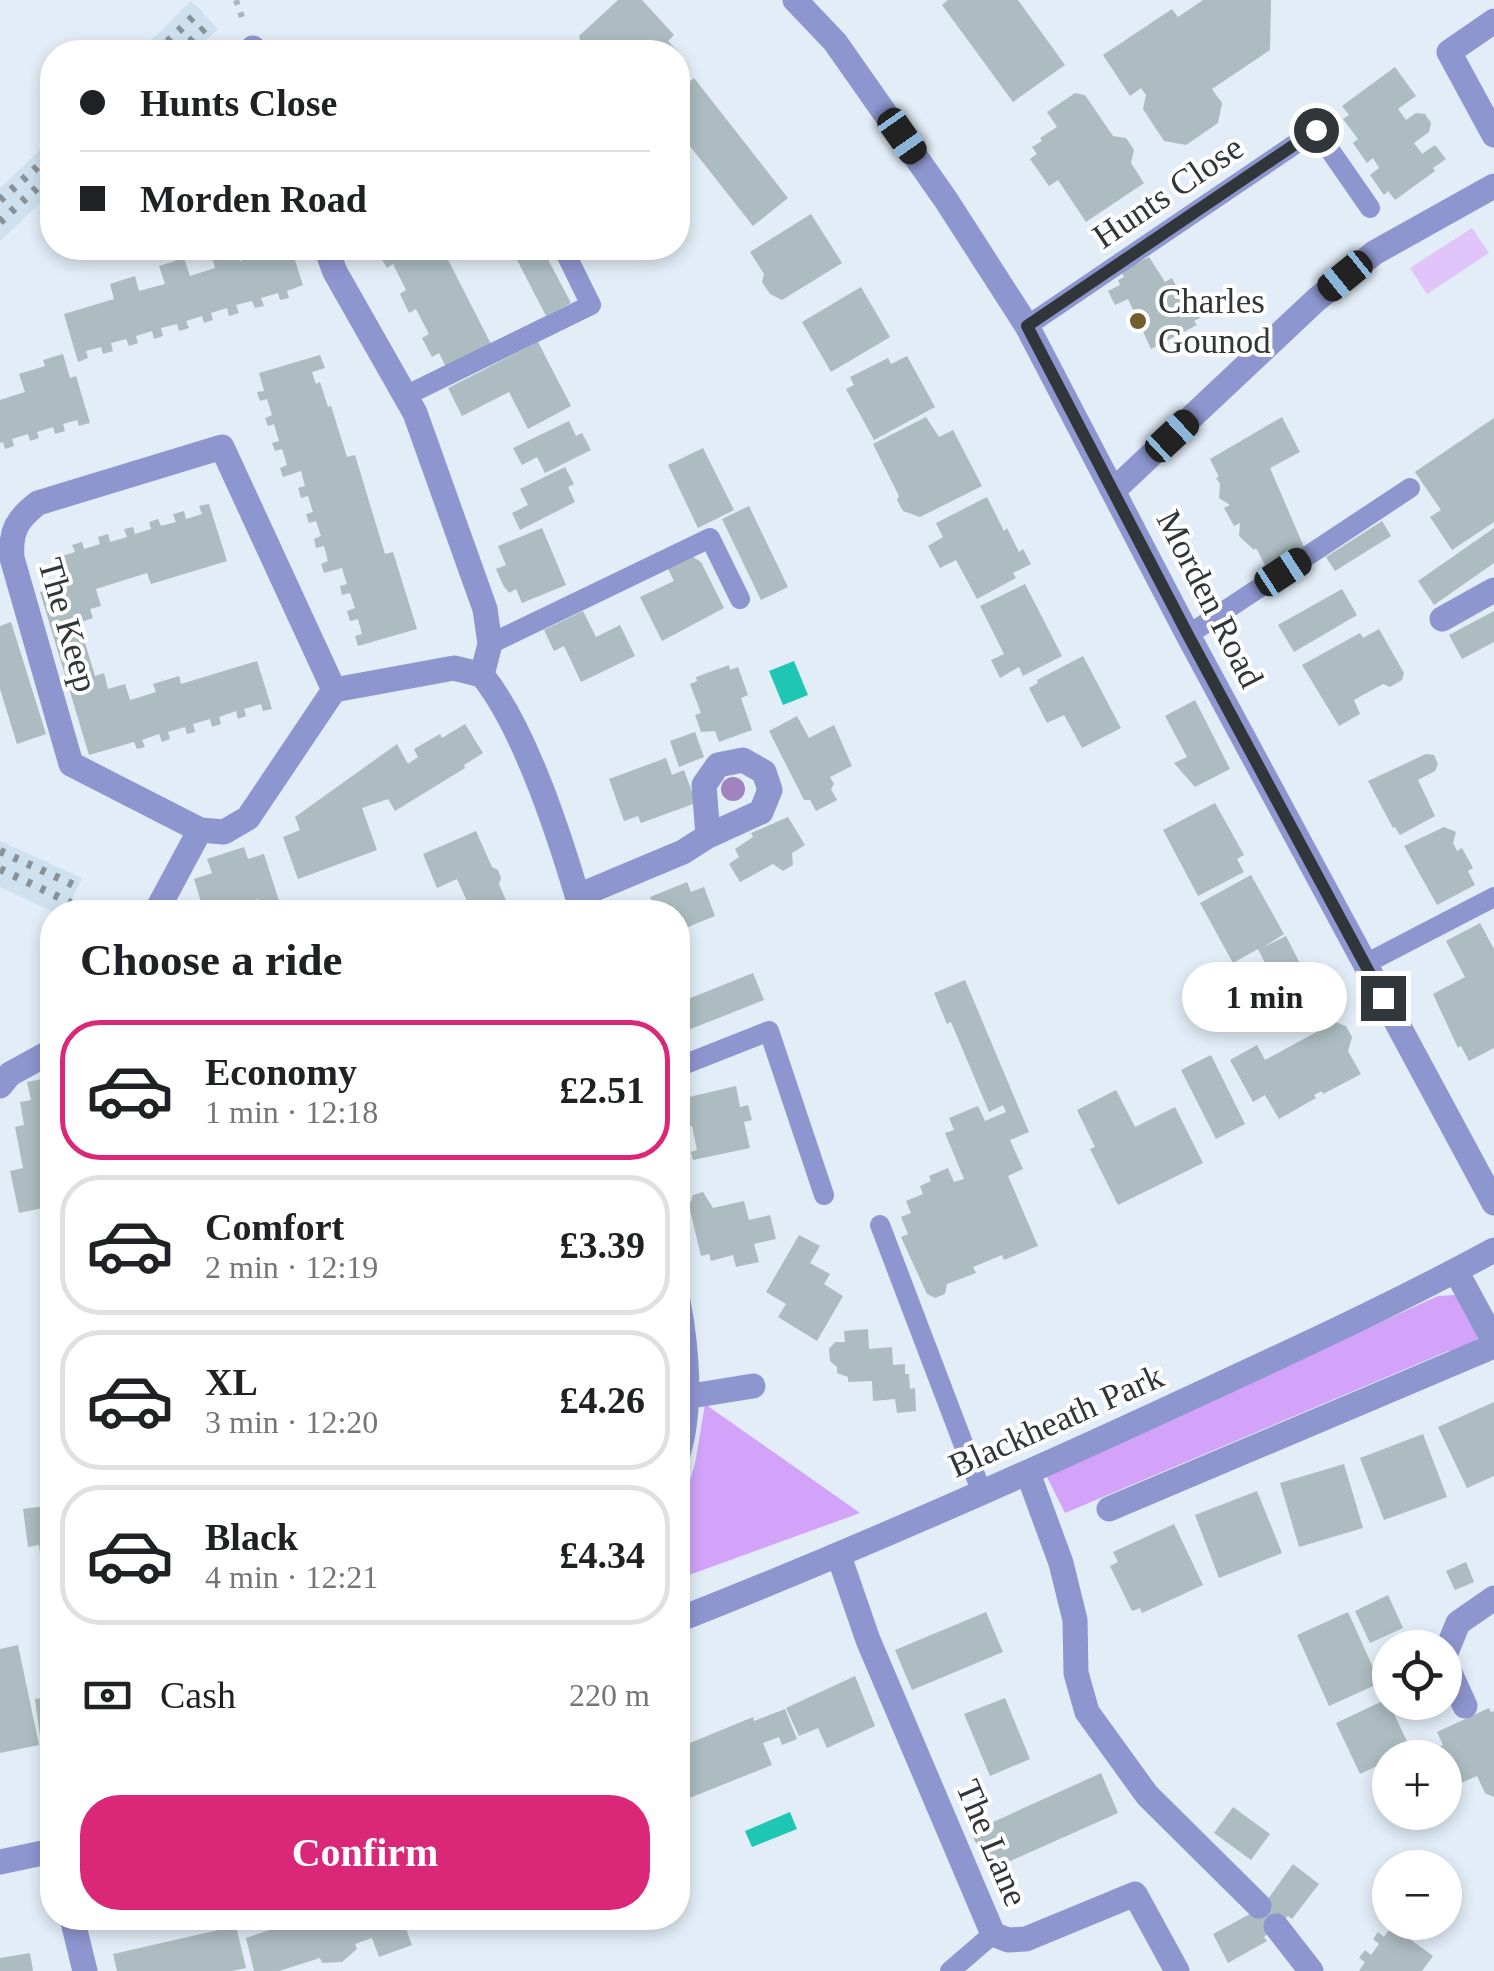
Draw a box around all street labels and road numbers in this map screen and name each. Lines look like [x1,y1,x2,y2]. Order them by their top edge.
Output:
street label: Hunts Close [1086,128,1250,256]
street label: Morden Road [1149,504,1272,694]
street label: The Keep [30,554,106,696]
street label: Blackheath Park [943,1356,1170,1486]
street label: The Lane [948,1774,1036,1912]

